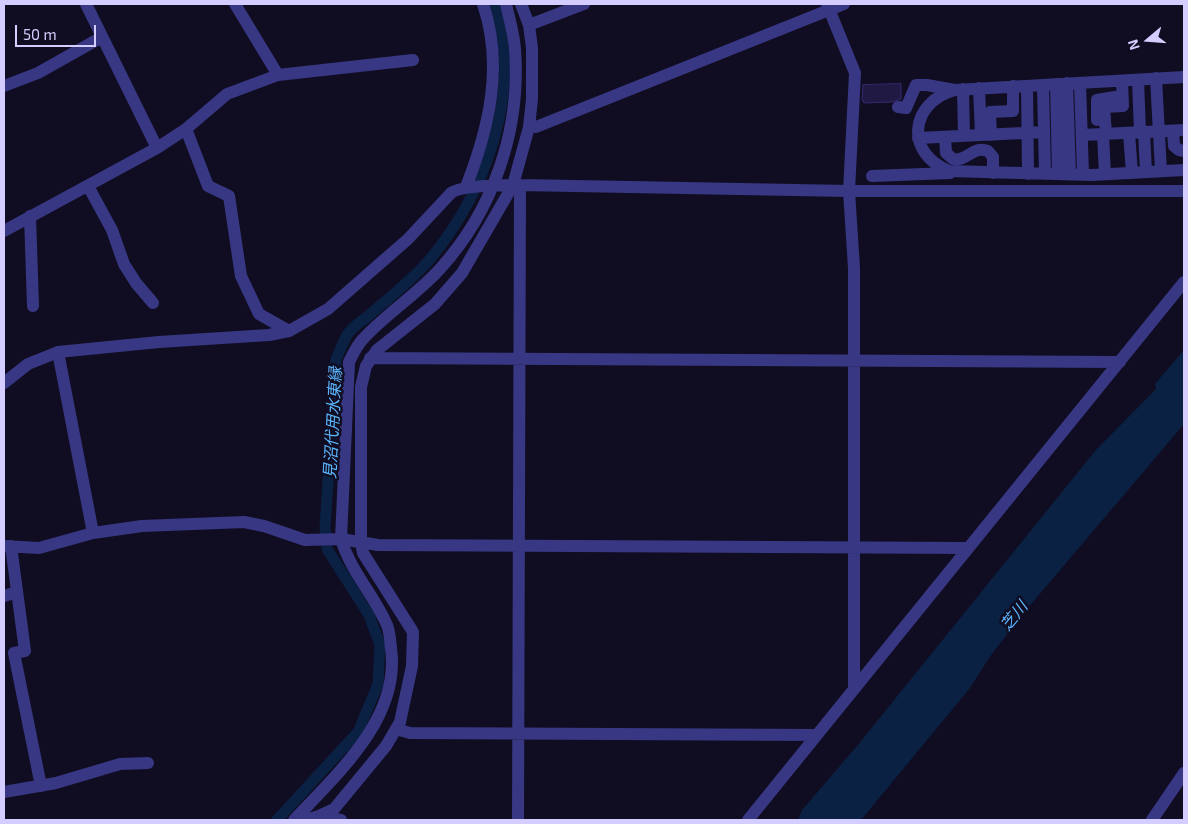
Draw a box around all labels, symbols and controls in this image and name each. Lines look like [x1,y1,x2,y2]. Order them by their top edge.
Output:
scale bar [18,15,99,47]
north arrow [1123,15,1173,65]
text: 50 m [23,25,57,43]
text: N [1124,37,1143,52]
water label: 見沼代用水東縁 [320,367,346,479]
water label: 芝川 [996,598,1032,634]

